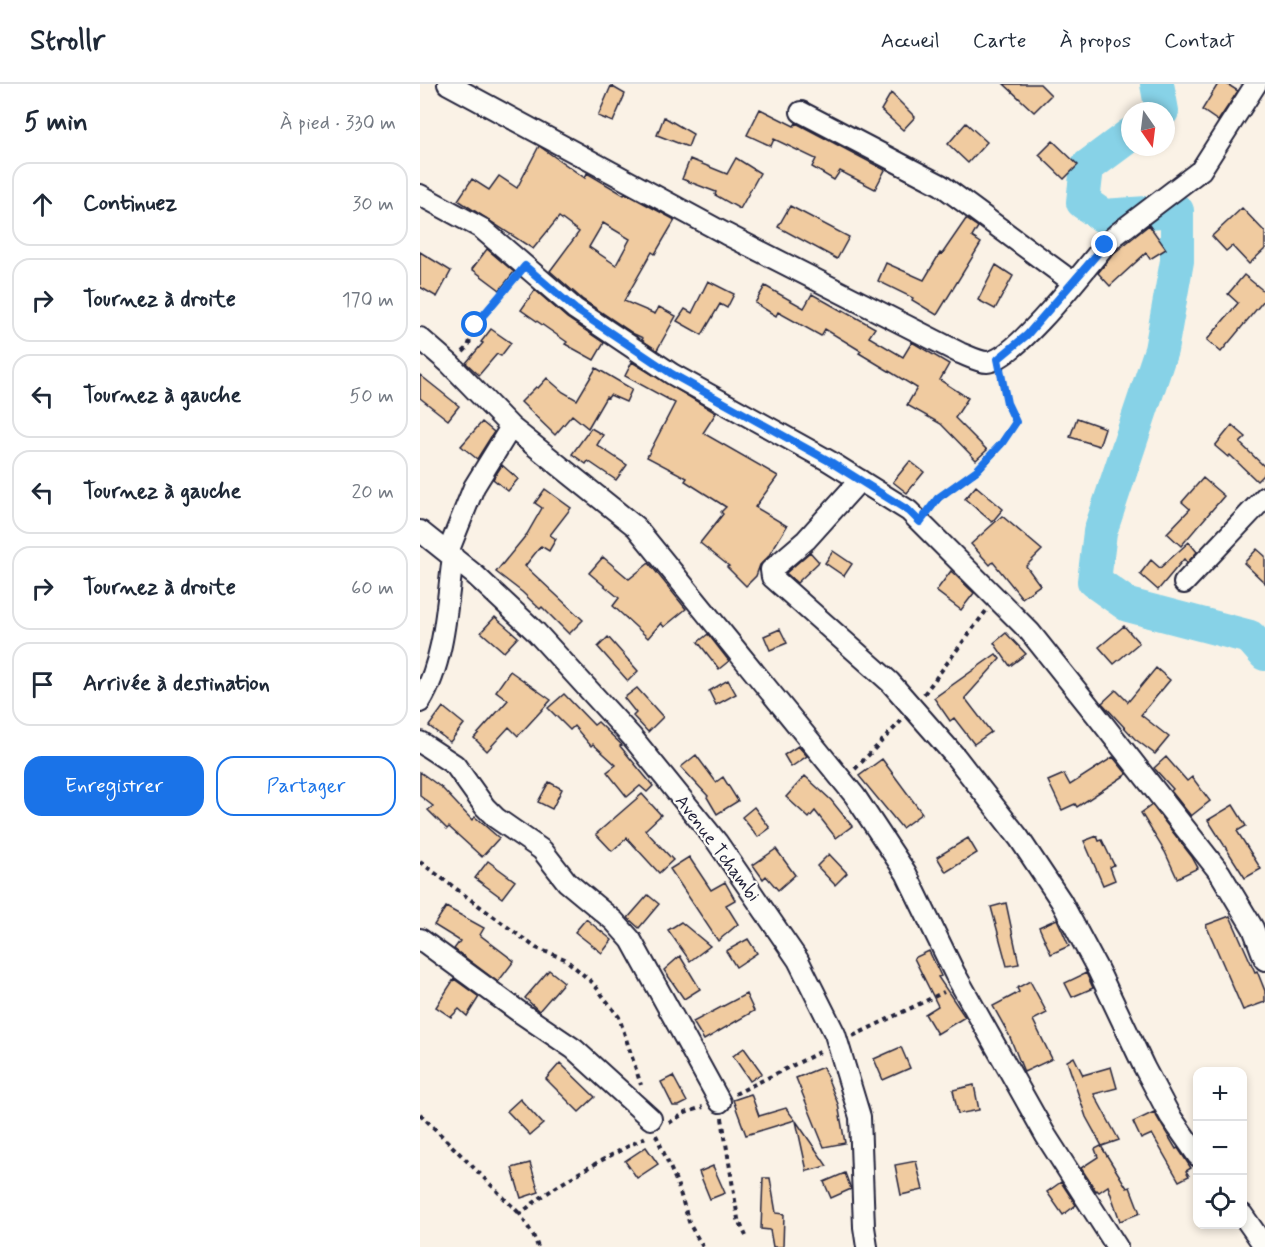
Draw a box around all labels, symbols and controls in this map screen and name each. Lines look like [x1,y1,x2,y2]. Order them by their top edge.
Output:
text: Strollr [30,23,105,60]
text: Accueil [881,27,940,55]
text: Carte [973,27,1027,55]
text: À propos [1060,27,1131,55]
text: Contact [1164,27,1235,55]
north arrow [1121,102,1175,156]
text: 5 min [24,106,88,140]
text: À pied · 330 m [280,110,396,137]
icon: ahead [26,188,59,221]
text: Continuez [83,190,177,218]
text: 30 m [352,191,394,218]
route end [1091,231,1117,257]
icon: right [26,284,59,317]
text: Tournez à droite [83,286,236,314]
text: 170 m [342,287,394,314]
route start [461,311,487,337]
icon: left [26,380,59,413]
text: Tournez à gauche [83,382,241,410]
text: 50 m [349,383,394,410]
icon: left [26,476,59,509]
text: Tournez à gauche [83,478,241,506]
text: 20 m [351,479,394,506]
icon: right [26,572,59,605]
text: Tournez à droite [83,574,236,602]
text: 60 m [351,575,394,602]
icon: arrive [26,668,59,701]
text: Arrivée à destination [83,670,270,698]
button: Enregistrer [24,756,204,816]
button: Partager [216,756,396,816]
street label: Avenue Tchambi [669,790,765,907]
map controls [1193,1067,1247,1229]
button: + [1193,1067,1247,1121]
button: − [1193,1121,1247,1175]
button: locate [1193,1175,1247,1229]

